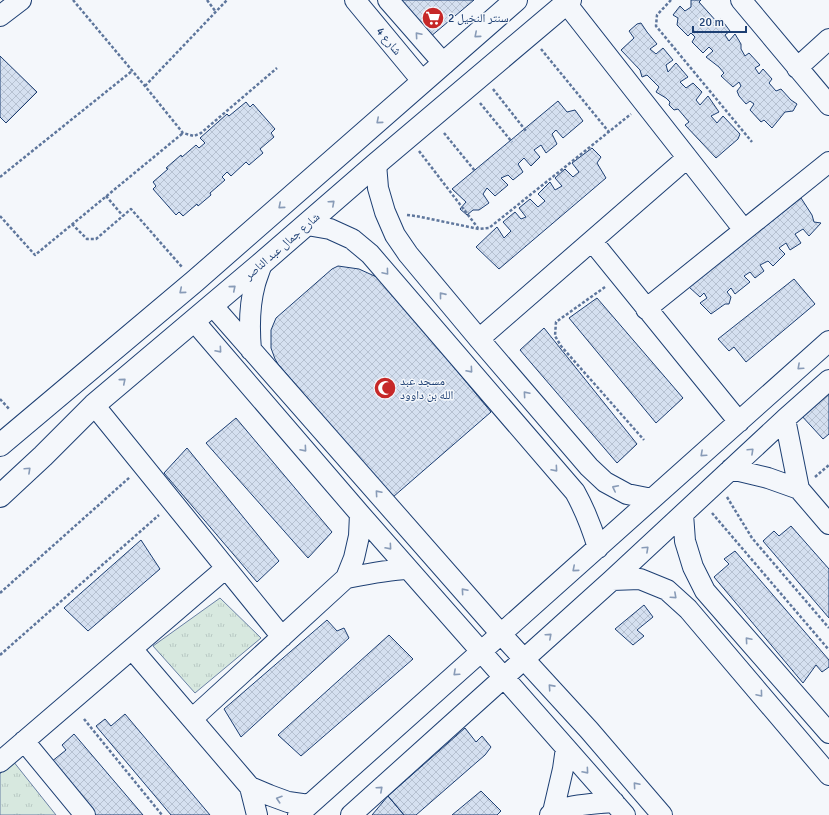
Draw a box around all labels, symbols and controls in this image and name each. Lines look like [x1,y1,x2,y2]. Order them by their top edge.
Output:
supermarket icon: سنتر النخيل 2 [420,5,446,31]
scale bar [693,8,746,34]
place label: سنتر النخيل 2 [448,11,509,26]
text: 20 m [699,15,724,30]
street label: شارع 4 [373,24,405,58]
one-way arrow [474,30,481,37]
one-way arrow [416,32,423,39]
one-way arrow [376,116,383,123]
one-way arrow [278,201,285,208]
one-way arrow [327,201,334,208]
street label: شارع جمال عبد الناصر [241,209,323,284]
one-way arrow [381,267,388,274]
one-way arrow [228,285,236,292]
one-way arrow [180,286,187,293]
one-way arrow [440,292,447,299]
one-way arrow [215,346,222,353]
one-way arrow [797,363,805,370]
one-way arrow [466,366,473,373]
place label: مسجد عبد الله بن داوود [400,374,454,403]
mosque icon: مسجد عبد الله بن داوود [372,375,398,401]
one-way arrow [118,378,126,385]
one-way arrow [524,392,531,399]
one-way arrow [300,444,307,451]
one-way arrow [746,448,754,455]
one-way arrow [700,449,708,456]
one-way arrow [550,464,557,472]
one-way arrow [23,467,31,475]
one-way arrow [612,485,620,492]
one-way arrow [375,491,382,498]
one-way arrow [385,542,392,550]
one-way arrow [641,547,648,554]
one-way arrow [572,564,580,571]
one-way arrow [461,588,468,596]
one-way arrow [670,591,677,598]
one-way arrow [544,633,552,641]
one-way arrow [746,637,753,645]
one-way arrow [454,668,461,675]
one-way arrow [549,685,556,692]
one-way arrow [756,689,763,696]
one-way arrow [582,766,589,773]
one-way arrow [634,783,641,790]
one-way arrow [375,786,383,794]
one-way arrow [275,795,282,804]

